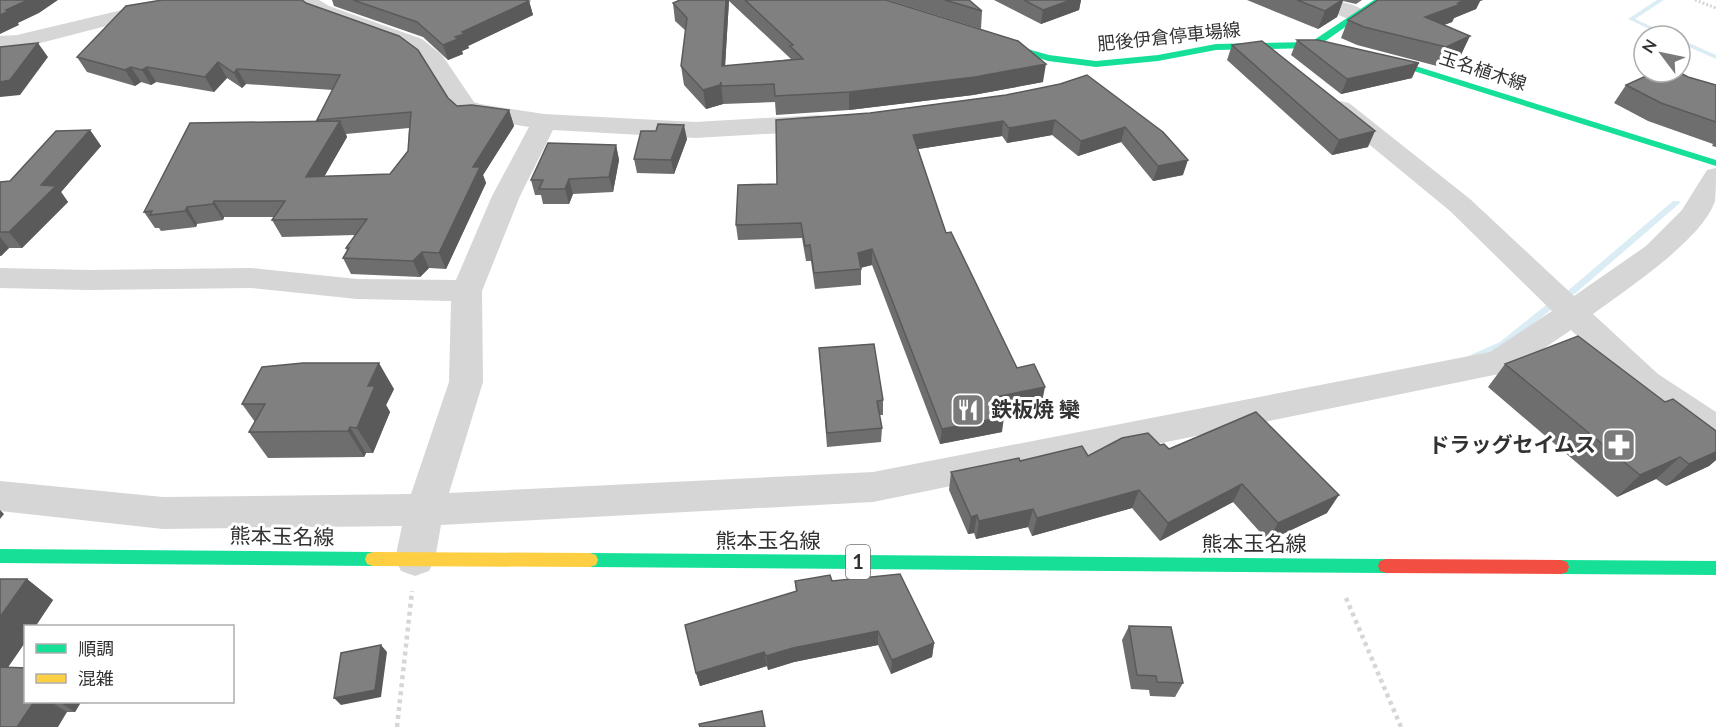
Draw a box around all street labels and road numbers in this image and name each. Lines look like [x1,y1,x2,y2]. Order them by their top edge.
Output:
street label: 肥後伊倉停車場線 [1096,18,1242,54]
street label: 玉名植木線 [1437,46,1530,94]
street label: 熊本玉名線 [229,522,335,549]
street label: 熊本玉名線 [716,527,821,552]
street label: 熊本玉名線 [1202,530,1307,555]
road number: 1 [846,545,870,579]

